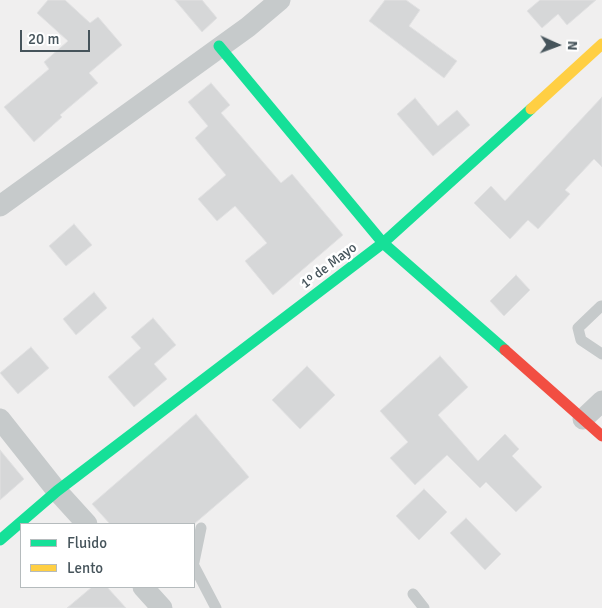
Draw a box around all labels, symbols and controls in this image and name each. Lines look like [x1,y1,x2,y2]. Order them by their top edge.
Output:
scale bar [22,20,92,52]
north arrow [532,20,582,70]
text: 20 m [28,30,59,48]
text: N [564,40,581,51]
street label: 1º de Mayo [298,239,360,293]
legend [20,523,195,588]
text: Fluido [67,534,107,552]
text: Lento [67,559,103,577]

